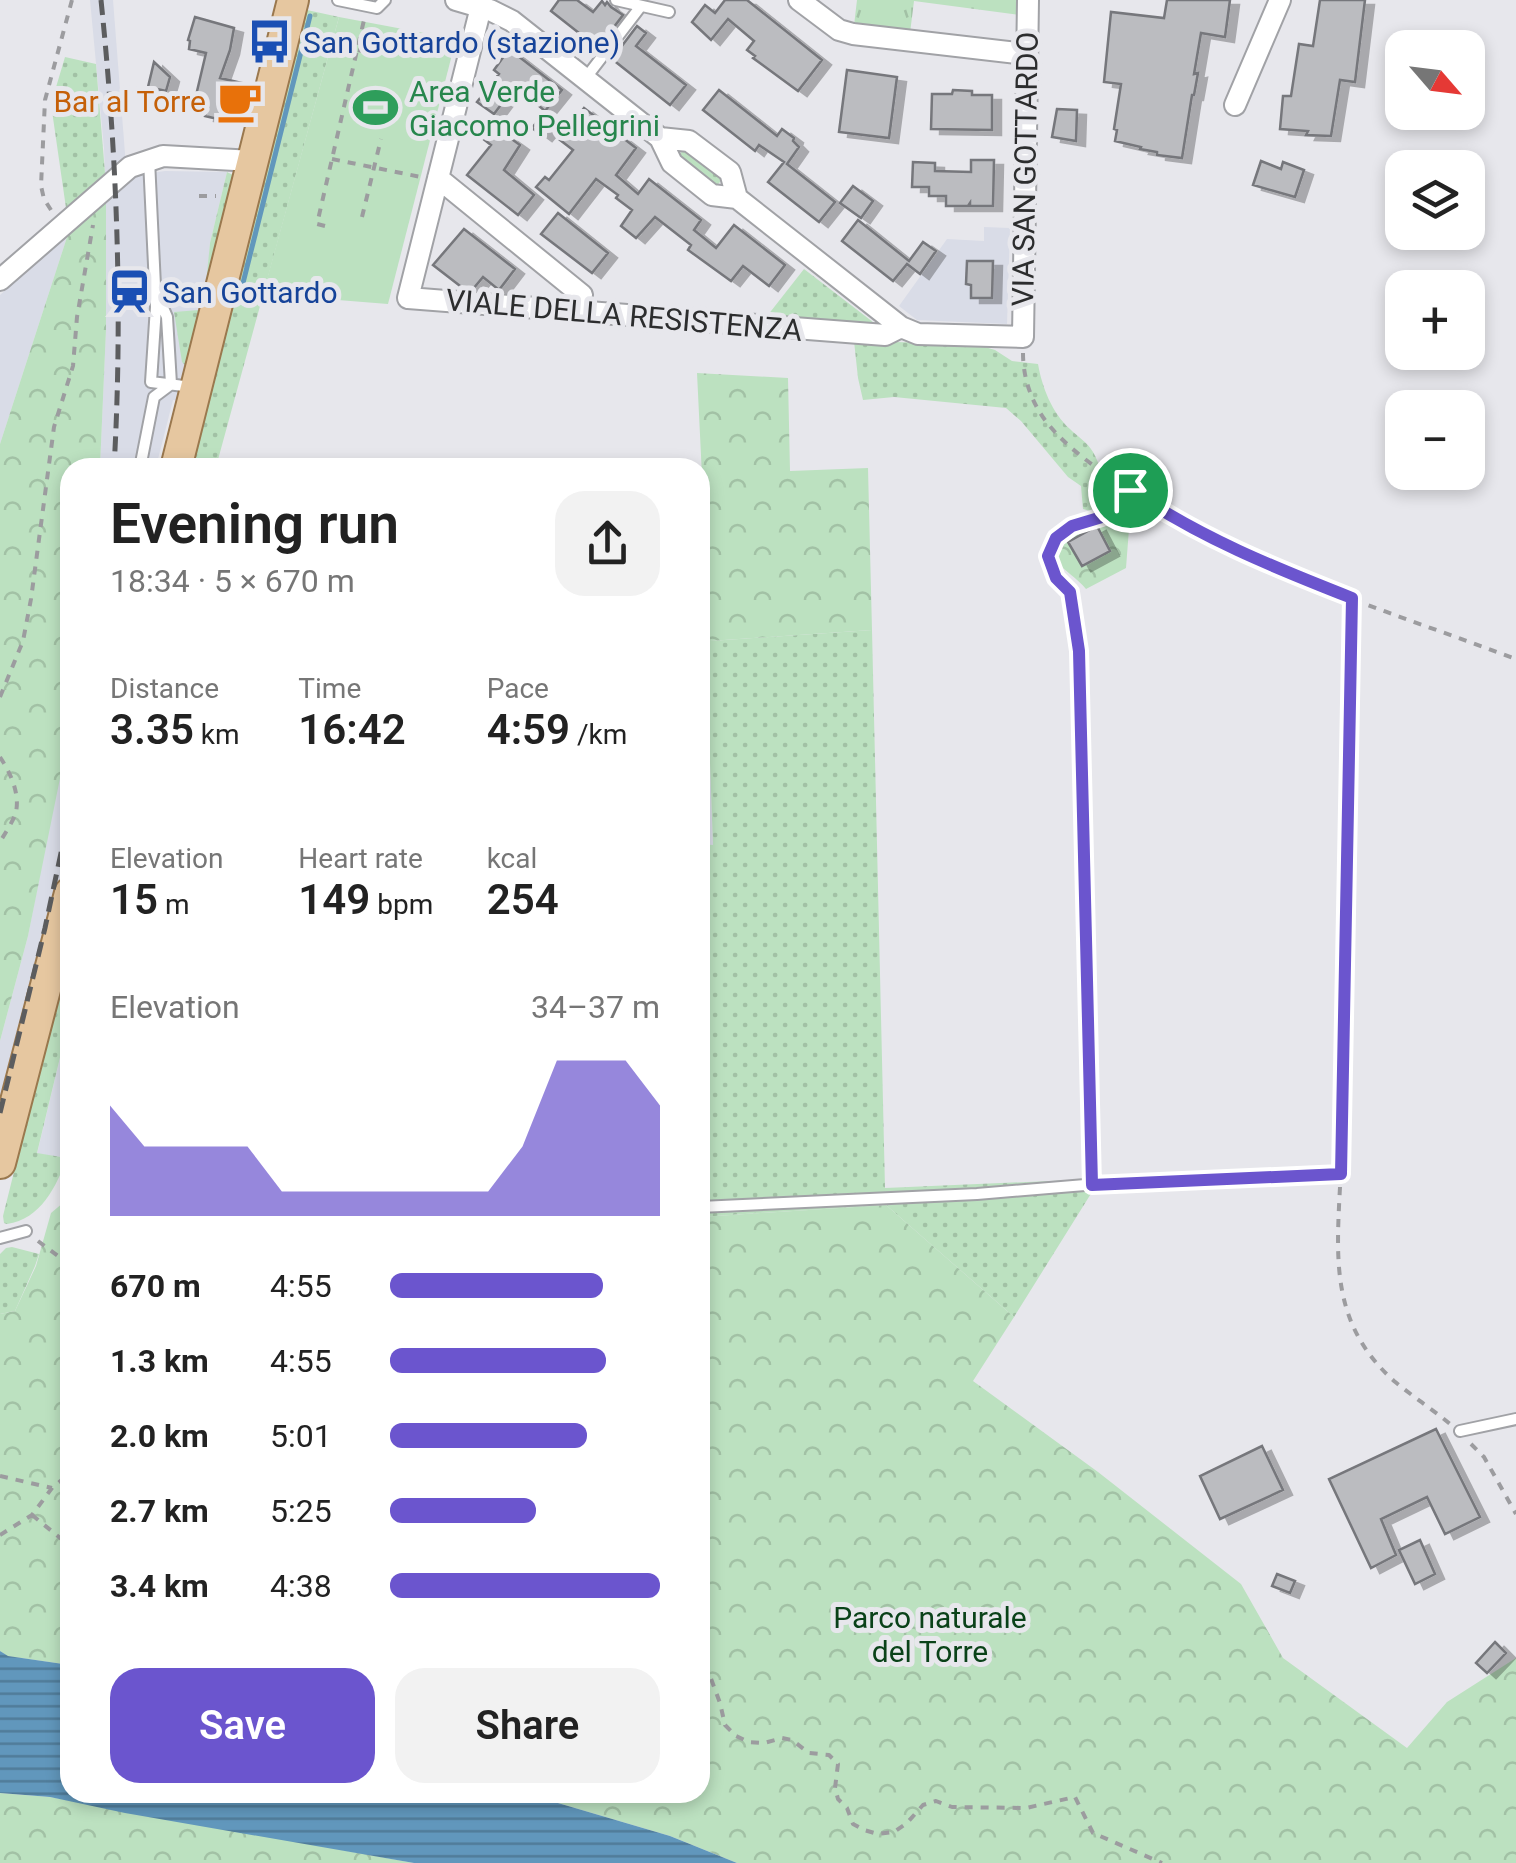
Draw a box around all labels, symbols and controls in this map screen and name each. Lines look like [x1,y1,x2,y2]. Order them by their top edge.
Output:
bus stop icon: San Gottardo (stazione) [246,18,294,66]
place label: San Gottardo (stazione) [303,25,620,60]
north arrow [1385,30,1485,130]
map controls [1385,30,1485,490]
street label: VIA SAN GOTTARDO [1005,31,1045,307]
place label: Area Verde Giacomo Pellegrini [409,74,660,143]
cafe icon: Bar al Torre [215,77,263,125]
place label: Bar al Torre [53,84,206,119]
sports icon: Area Verde Giacomo Pellegrini [352,84,400,132]
button: layers [1385,150,1485,250]
station icon: San Gottardo [105,268,153,316]
button: + [1385,270,1485,370]
place label: San Gottardo [162,275,338,310]
street label: VIALE DELLA RESISTENZA [444,282,804,348]
button: − [1385,390,1485,490]
pin [1088,448,1173,533]
icon: arrive [1103,463,1158,518]
button: share [555,491,660,596]
text: Evening run [110,492,399,556]
text: 18:34 · 5 × 670 m [110,562,355,600]
text: Distance [110,672,219,705]
text: Time [298,672,361,705]
text: Pace [487,672,549,705]
text: 3.35 [110,705,194,754]
text: 16:42 [298,705,406,754]
text: 4:59 [487,705,570,754]
text: km [194,718,240,751]
text: /km [570,718,627,751]
text: Elevation [110,842,223,875]
text: Heart rate [298,842,423,875]
text: kcal [487,842,537,875]
text: 15 [110,875,158,924]
text: 149 [298,875,370,924]
text: 254 [487,875,559,924]
text: m [158,888,190,921]
text: bpm [370,888,433,921]
text: Elevation [110,988,240,1026]
text: 34–37 m [531,988,660,1026]
text: 670 m [110,1267,201,1305]
text: 4:55 [270,1267,332,1305]
text: 1.3 km [110,1342,209,1380]
text: 4:55 [270,1342,332,1380]
text: 2.0 km [110,1417,209,1455]
text: 5:01 [270,1417,332,1455]
text: 2.7 km [110,1492,209,1530]
text: 5:25 [270,1492,332,1530]
text: 3.4 km [110,1567,209,1605]
text: 4:38 [270,1567,332,1605]
park label: Parco naturale del Torre [833,1600,1027,1669]
button: Save [110,1668,375,1783]
button: Share [395,1668,660,1783]

